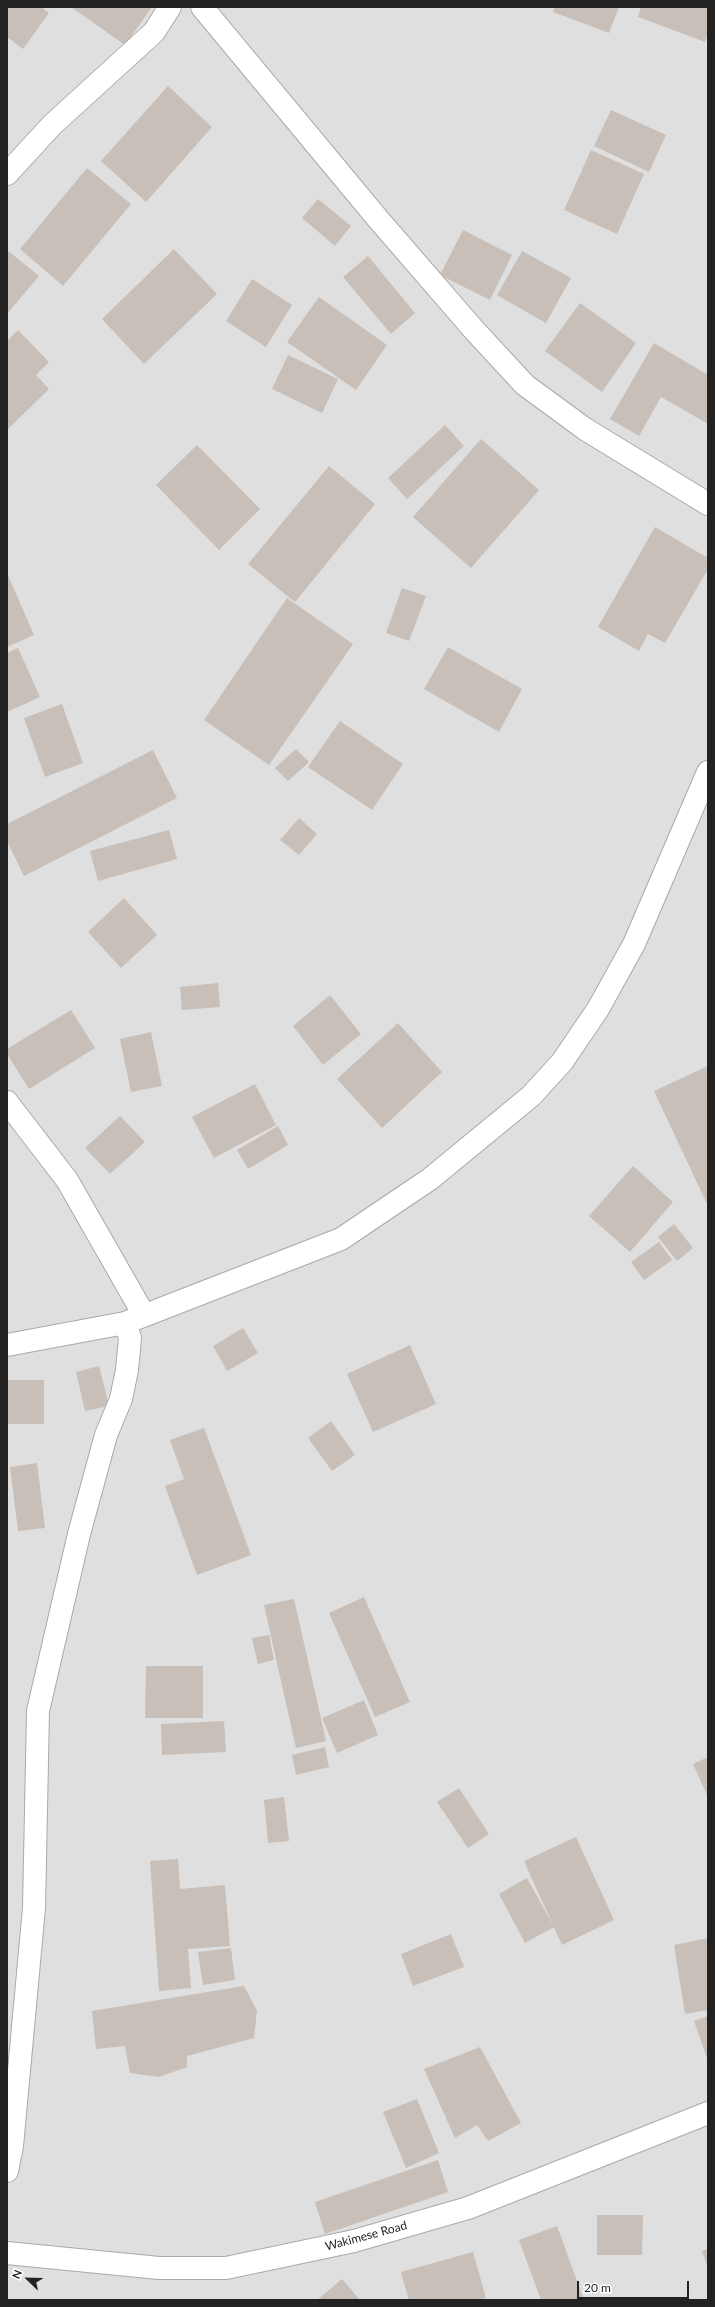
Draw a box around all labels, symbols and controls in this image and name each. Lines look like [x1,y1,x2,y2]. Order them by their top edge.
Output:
street label: Wakimese Road [324,2218,408,2254]
north arrow [8,2259,48,2299]
text: N [9,2268,24,2281]
scale bar [579,2273,691,2299]
text: 20 m [584,2280,611,2295]

